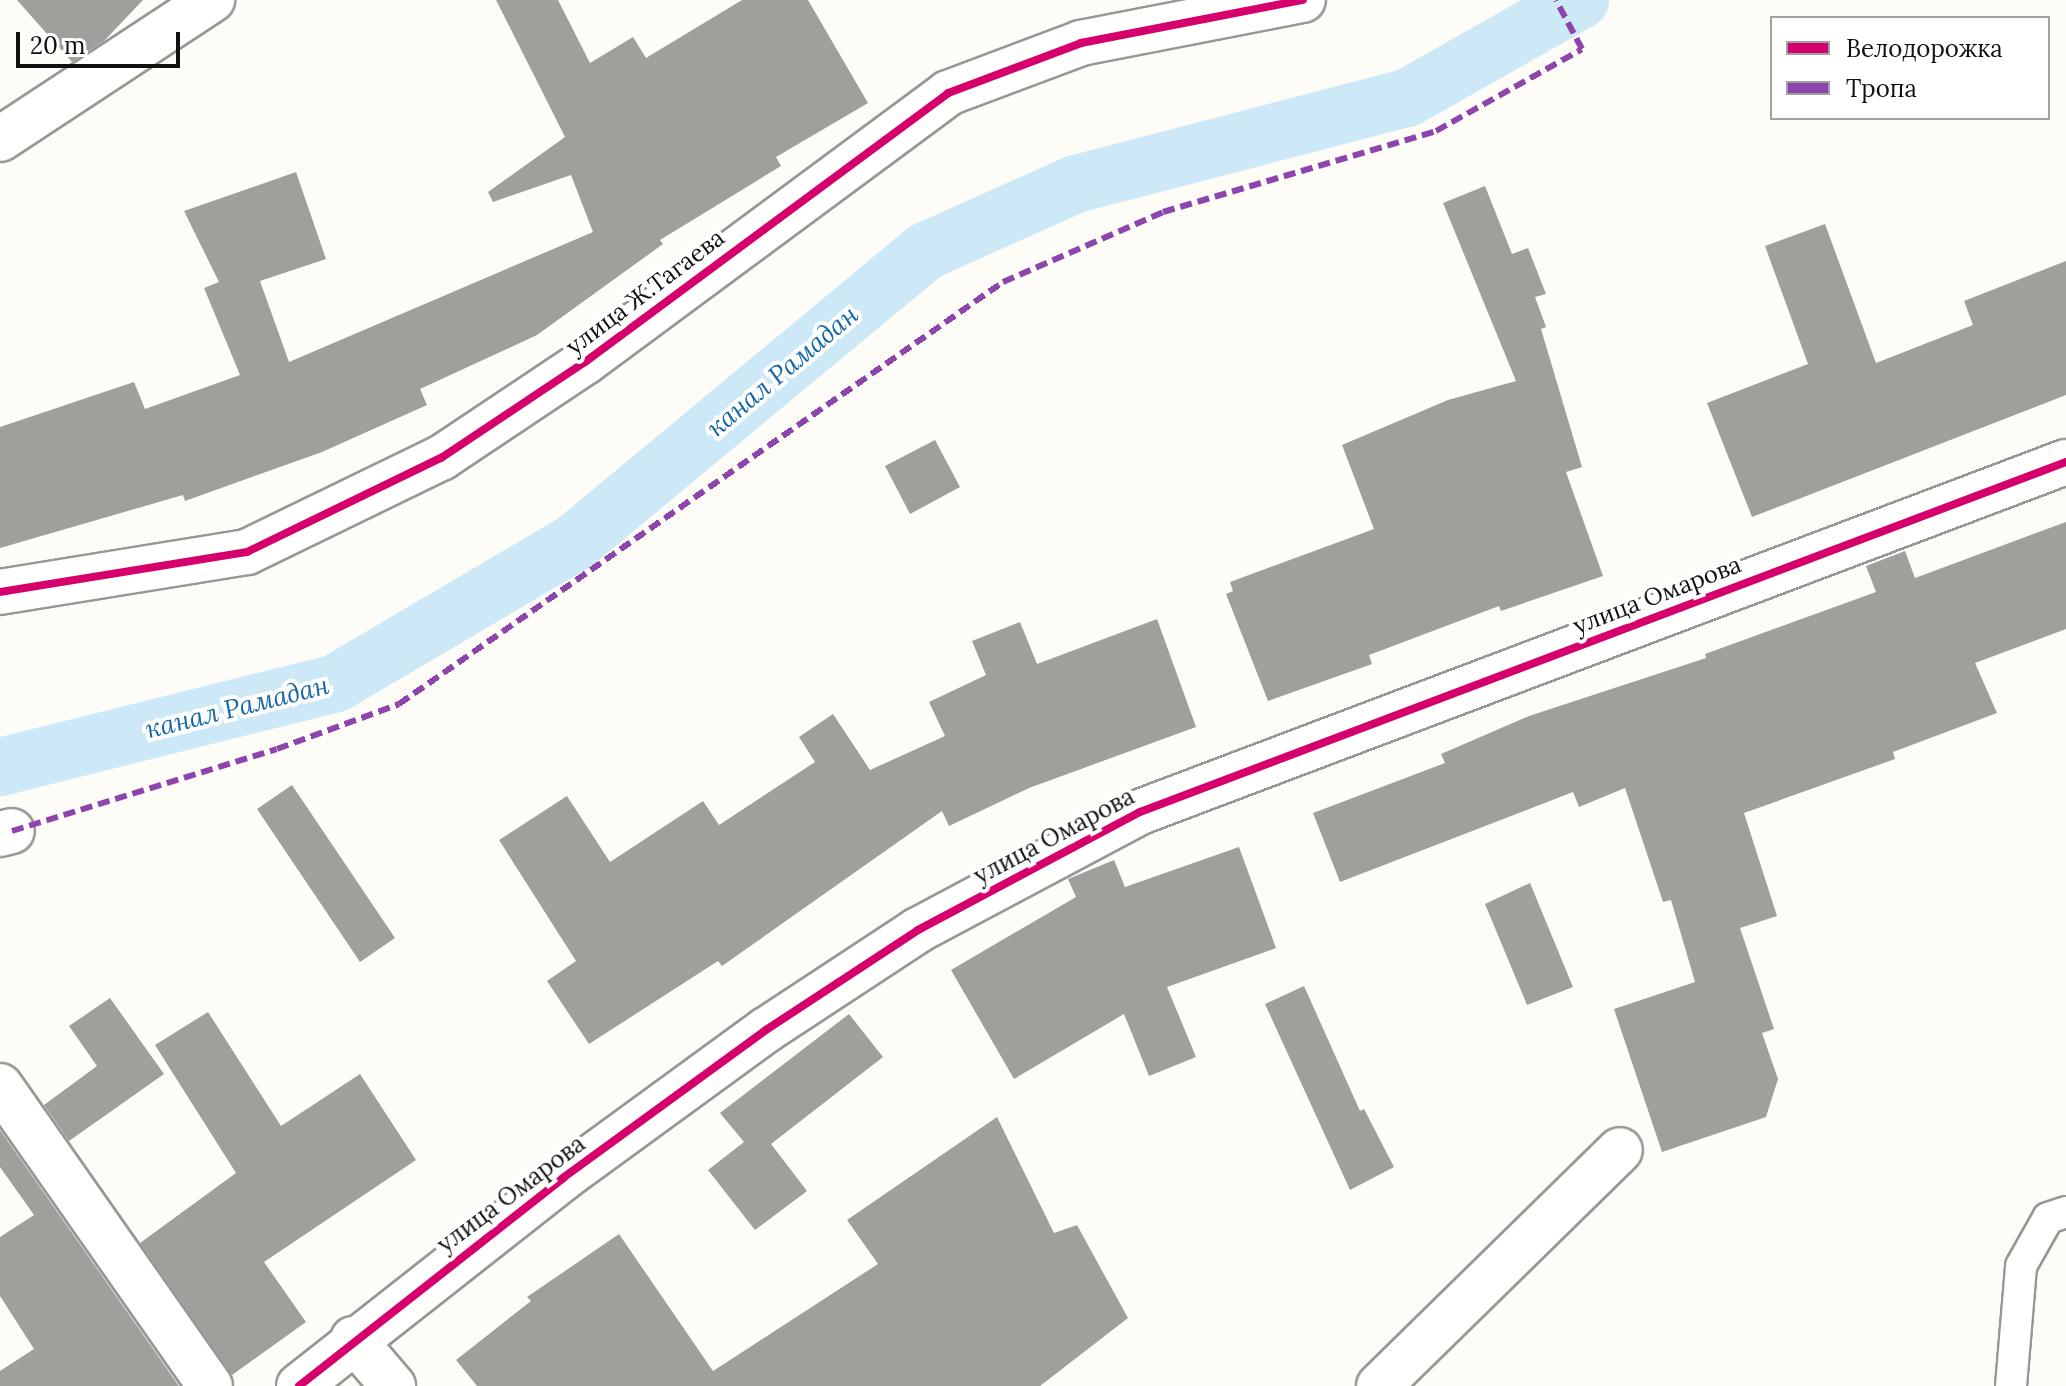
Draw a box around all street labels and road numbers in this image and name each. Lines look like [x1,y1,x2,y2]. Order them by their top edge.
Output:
street label: улица Ж.Тагаева [560,223,730,361]
street label: улица Омарова [1569,550,1745,640]
street label: улица Омарова [969,782,1139,890]
street label: улица Омарова [431,1129,591,1259]

